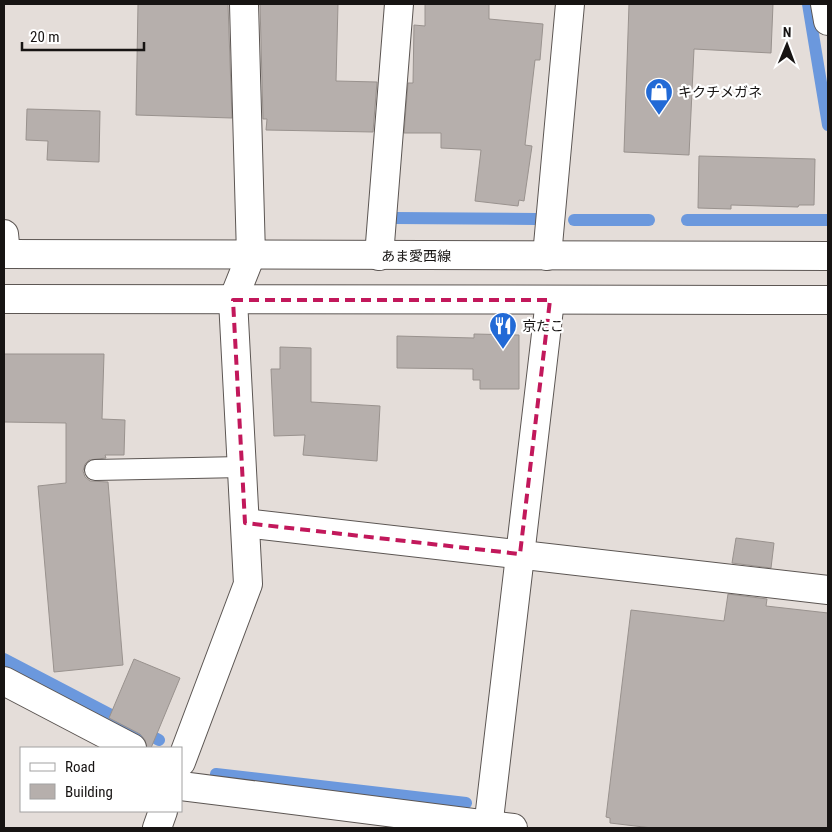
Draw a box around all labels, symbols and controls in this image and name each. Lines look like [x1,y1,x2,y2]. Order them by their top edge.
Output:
scale bar [22,20,145,52]
north arrow [762,20,812,70]
text: N [783,24,792,40]
text: 20 m [30,28,60,46]
shop icon: キクチメガネ [644,77,674,116]
place label: キクチメガネ [678,84,762,100]
street label: あま愛西線 [381,248,451,264]
restaurant icon: 京たこ [488,311,518,350]
place label: 京たこ [522,318,564,334]
legend [20,747,182,812]
text: Road [65,758,95,776]
text: Building [65,783,113,801]

